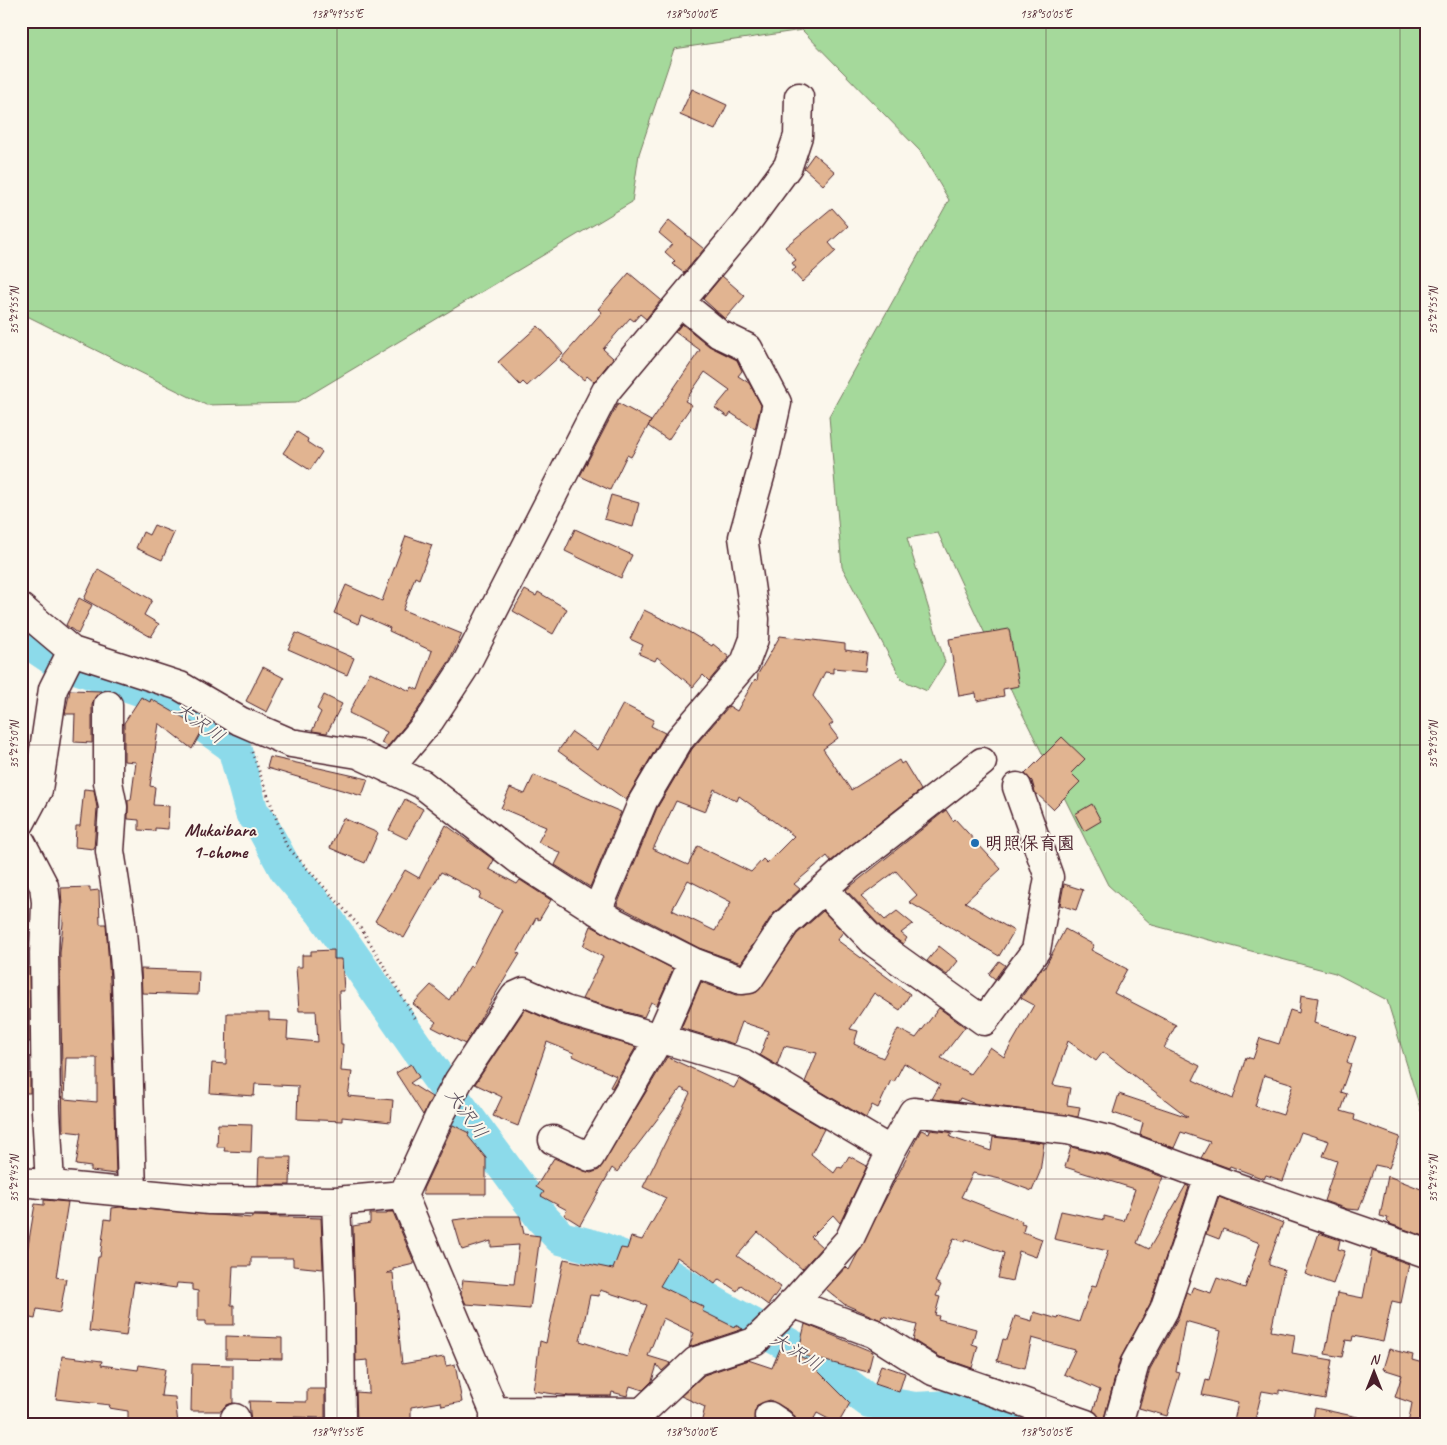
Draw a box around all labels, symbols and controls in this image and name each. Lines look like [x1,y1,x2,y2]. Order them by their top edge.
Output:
text: 138°49'55"E [311,6,365,22]
text: 138°50'00"E [665,6,719,22]
text: 138°50'05"E [1020,6,1074,22]
text: 35°29'55"N [6,286,22,335]
text: 35°29'55"N [1425,286,1441,335]
water label: 大沢川 [169,696,230,749]
text: 35°29'50"N [6,720,22,769]
text: 35°29'50"N [1425,720,1441,769]
district label: Mukaibara 1-chome [184,818,257,864]
place label: 明照保育園 [985,832,1075,854]
marker: 明照保育園 [969,837,981,849]
water label: 大沢川 [440,1083,493,1144]
text: 35°29'45"N [6,1154,22,1203]
text: 35°29'45"N [1425,1154,1441,1203]
water label: 大沢川 [766,1327,827,1377]
north arrow [1350,1348,1400,1398]
text: N [1370,1351,1381,1368]
text: 138°49'55"E [311,1424,365,1440]
text: 138°50'00"E [665,1424,719,1440]
text: 138°50'05"E [1020,1424,1074,1440]

